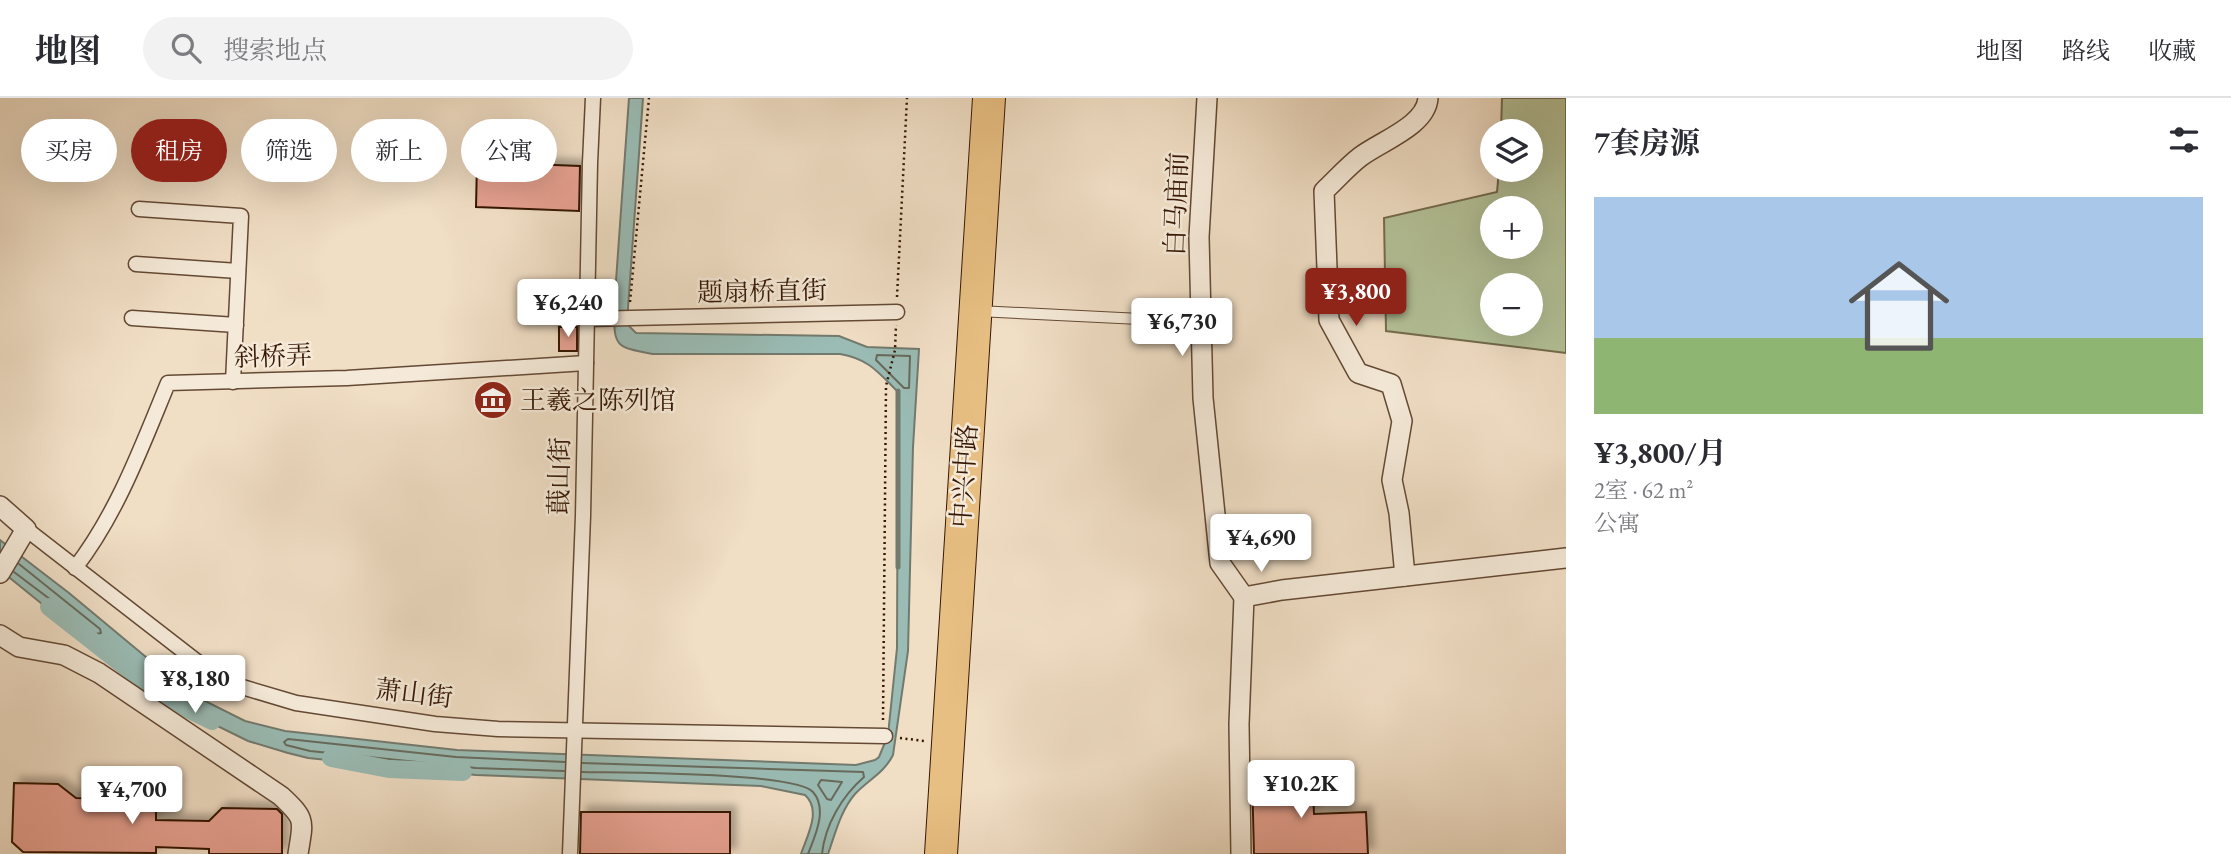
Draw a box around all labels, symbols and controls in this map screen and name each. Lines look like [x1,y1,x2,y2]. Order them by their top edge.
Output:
search box [143,17,633,80]
text: 地图 [35,29,101,72]
icon: search [167,29,205,67]
text: 搜索地点 [223,33,327,67]
text: 地图 [1976,35,2024,66]
text: 路线 [2062,35,2110,66]
text: 收藏 [2148,35,2196,66]
chip: 买房 [21,119,117,182]
chip: 租房 [131,119,227,182]
chip: 筛选 [241,119,337,182]
chip: 新上 [351,119,447,182]
chip: 公寓 [461,119,557,182]
map controls [1480,119,1543,336]
button: layers [1480,119,1543,182]
icon: filters [2165,121,2203,159]
text: 7套房源 [1594,123,1700,162]
street label: 白马庙前 [1157,151,1195,257]
button: + [1480,196,1543,259]
icon: home [1836,243,1962,369]
pin: ¥3,800 [1299,268,1413,328]
street label: 题扇桥直街 [697,273,827,309]
button: − [1480,273,1543,336]
text: ¥3,800 [1321,276,1391,306]
pin: ¥6,240 [511,280,625,339]
text: ¥6,240 [533,287,603,317]
pin: ¥6,730 [1125,299,1239,358]
text: ¥6,730 [1147,306,1217,336]
street label: 斜桥弄 [233,338,313,374]
museum icon: 王羲之陈列馆 [472,379,514,421]
place label: 王羲之陈列馆 [520,383,676,417]
street label: 中兴中路 [943,423,985,529]
text: ¥3,800/月 [1594,433,1727,472]
street label: 蕺山街 [541,437,577,515]
text: 2室 · 62 m² [1594,475,1693,505]
text: 公寓 [1594,508,1640,538]
pin: ¥4,690 [1204,514,1318,574]
text: ¥4,690 [1226,522,1296,552]
pin: ¥8,180 [138,656,252,715]
text: ¥8,180 [160,663,230,693]
street label: 萧山街 [373,671,455,715]
pin: ¥10.2K [1244,760,1358,820]
pin: ¥4,700 [75,766,189,826]
text: ¥10.2K [1264,768,1338,798]
text: ¥4,700 [97,774,167,804]

